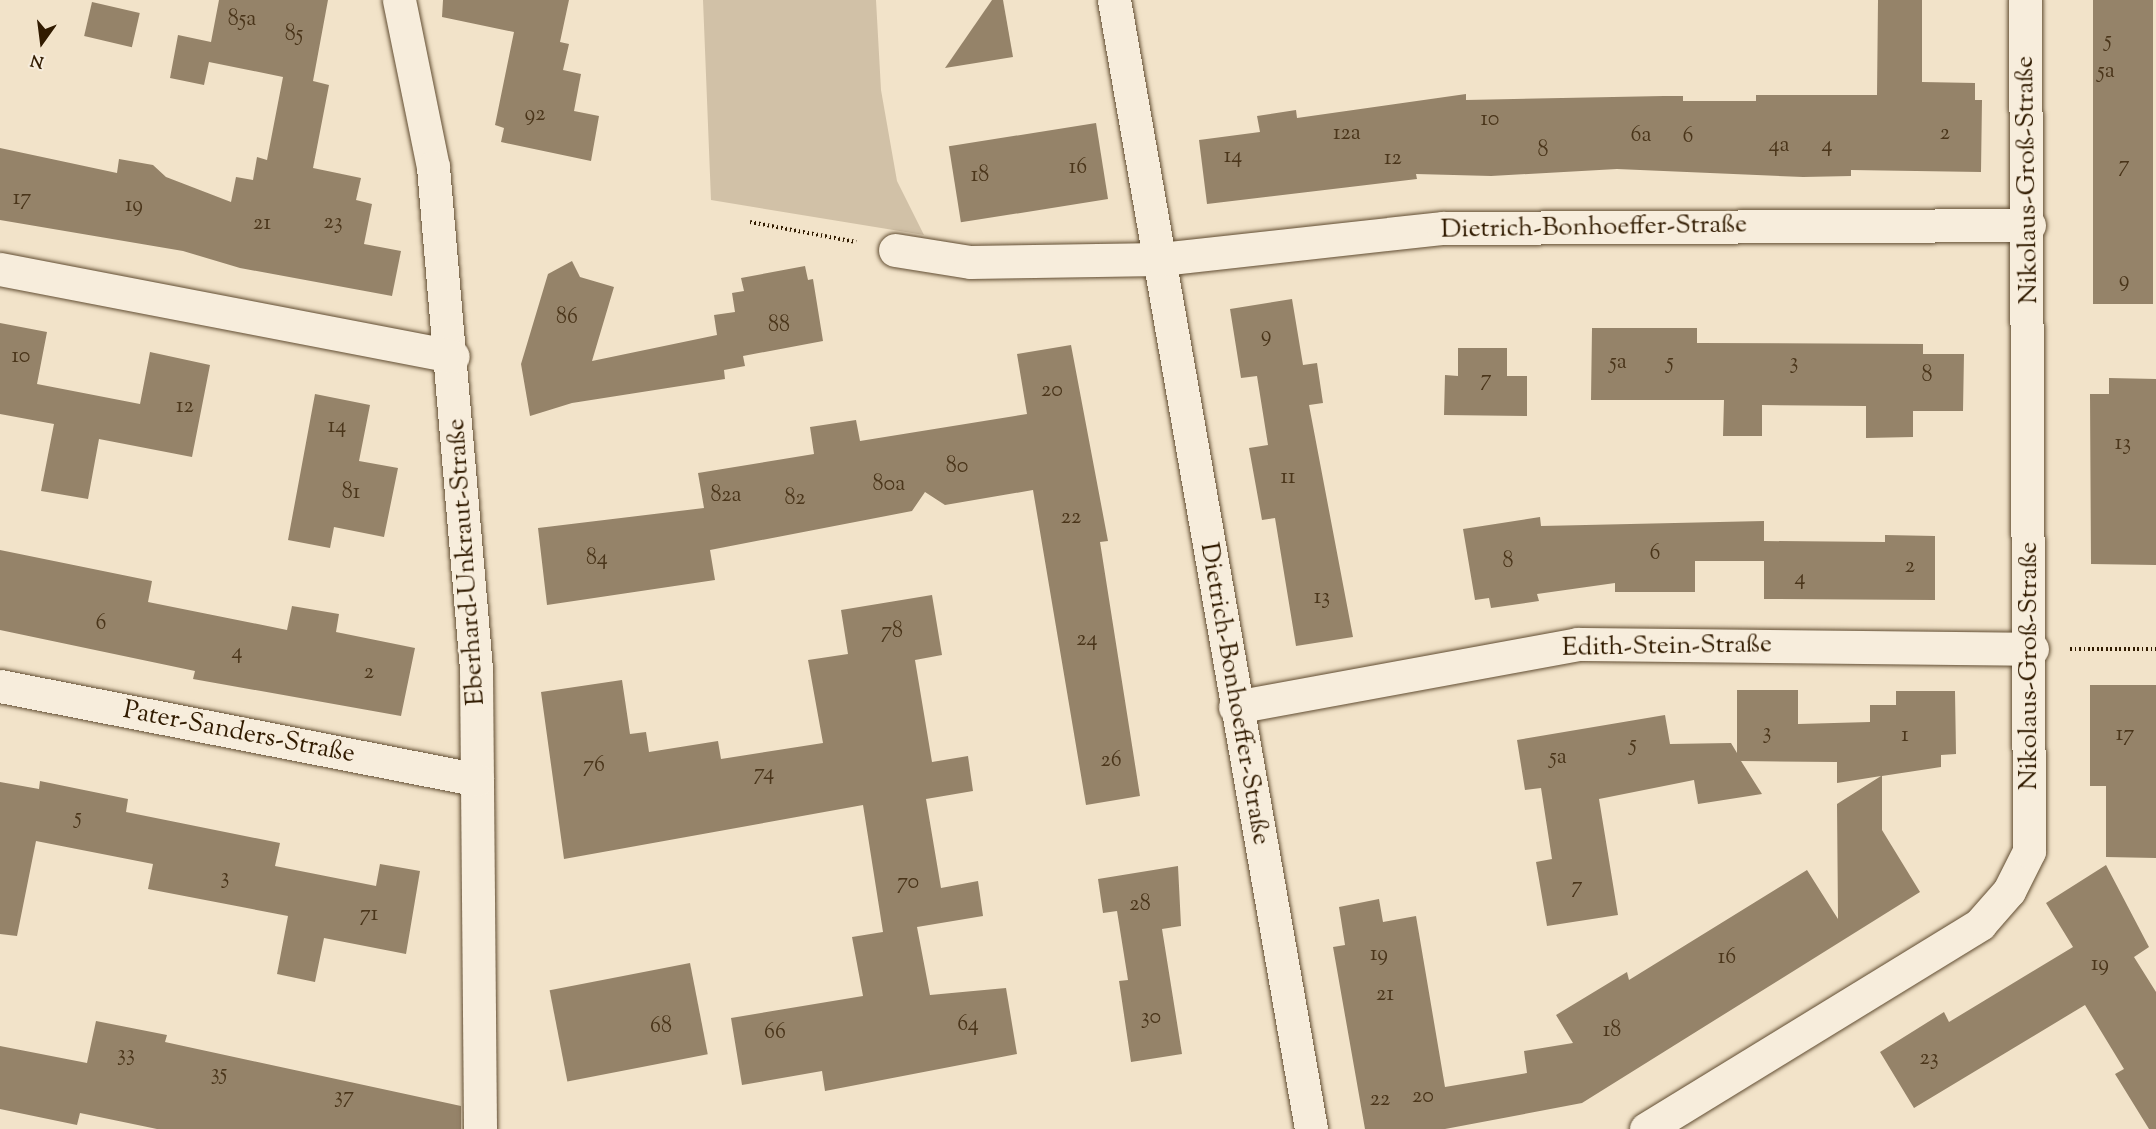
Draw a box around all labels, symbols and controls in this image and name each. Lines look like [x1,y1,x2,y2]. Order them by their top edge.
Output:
house number: 85a [228,8,256,34]
north arrow [12,12,72,72]
house number: 85 [285,23,303,49]
house number: 5 [2104,29,2112,55]
text: N [29,47,47,73]
street label: Nikolaus-Groß-Straße [2010,56,2046,304]
house number: 5a [2097,60,2115,86]
house number: 92 [525,103,545,129]
house number: 10 [1481,108,1499,134]
house number: 12a [1333,122,1361,148]
house number: 2 [1940,122,1950,148]
house number: 6a [1630,124,1652,150]
house number: 6 [1683,125,1693,151]
house number: 4a [1768,134,1790,160]
house number: 4 [1821,134,1833,160]
house number: 8 [1538,139,1548,165]
house number: 14 [1224,145,1242,171]
house number: 12 [1384,147,1402,173]
house number: 7 [2118,154,2130,180]
house number: 16 [1069,156,1087,182]
house number: 18 [971,164,989,190]
house number: 17 [13,187,31,213]
house number: 19 [125,194,143,220]
street label: Dietrich-Bonhoeffer-Straße [1441,210,1747,246]
house number: 23 [323,211,343,237]
house number: 21 [253,212,271,238]
house number: 9 [2119,269,2129,295]
house number: 86 [556,306,578,332]
house number: 88 [768,314,790,340]
house number: 9 [1261,324,1271,350]
house number: 10 [12,345,30,371]
house number: 5a [1609,351,1627,377]
house number: 5 [1666,351,1674,377]
house number: 3 [1790,351,1798,377]
house number: 8 [1922,364,1932,390]
house number: 7 [1480,368,1492,394]
house number: 20 [1041,379,1063,405]
house number: 12 [176,395,194,421]
house number: 14 [328,415,346,441]
street label: Eberhard-Unkraut-Straße [441,418,493,706]
house number: 13 [2115,432,2131,458]
house number: 80 [946,455,968,481]
house number: 11 [1281,466,1295,492]
house number: 80a [873,473,905,499]
house number: 81 [342,481,360,507]
house number: 82a [710,484,742,510]
house number: 82 [784,487,806,513]
house number: 22 [1061,506,1081,532]
street label: Dietrich-Bonhoeffer-Straße [1192,540,1276,848]
house number: 6 [1650,542,1660,568]
street label: Nikolaus-Groß-Straße [2014,542,2046,790]
house number: 84 [586,547,608,573]
house number: 8 [1503,550,1513,576]
house number: 2 [1905,555,1915,581]
house number: 4 [1794,567,1806,593]
house number: 13 [1314,586,1330,612]
house number: 6 [96,612,106,638]
house number: 78 [881,620,903,646]
house number: 24 [1076,628,1098,654]
street label: Edith-Stein-Straße [1562,630,1772,664]
house number: 4 [231,641,243,667]
house number: 2 [364,661,374,687]
street label: Pater-Sanders-Straße [120,695,358,771]
house number: 3 [1763,721,1771,747]
house number: 17 [2116,723,2134,749]
house number: 1 [1901,724,1909,750]
house number: 5 [1629,733,1637,759]
house number: 5a [1549,746,1567,772]
house number: 26 [1100,749,1122,775]
house number: 76 [583,754,605,780]
house number: 74 [754,762,774,788]
house number: 5 [74,806,82,832]
house number: 3 [221,866,229,892]
house number: 70 [897,871,919,897]
house number: 7 [1571,875,1583,901]
house number: 28 [1129,893,1151,919]
house number: 71 [360,903,378,929]
house number: 19 [1370,943,1388,969]
house number: 16 [1718,946,1736,972]
house number: 19 [2091,953,2109,979]
house number: 21 [1376,983,1394,1009]
house number: 30 [1141,1006,1161,1032]
house number: 64 [957,1013,979,1039]
house number: 68 [650,1015,672,1041]
house number: 18 [1603,1019,1621,1045]
house number: 66 [764,1021,786,1047]
house number: 33 [117,1043,135,1069]
house number: 23 [1919,1047,1939,1073]
house number: 35 [211,1062,227,1088]
house number: 37 [334,1085,354,1111]
house number: 20 [1412,1085,1434,1111]
house number: 22 [1370,1088,1390,1114]

